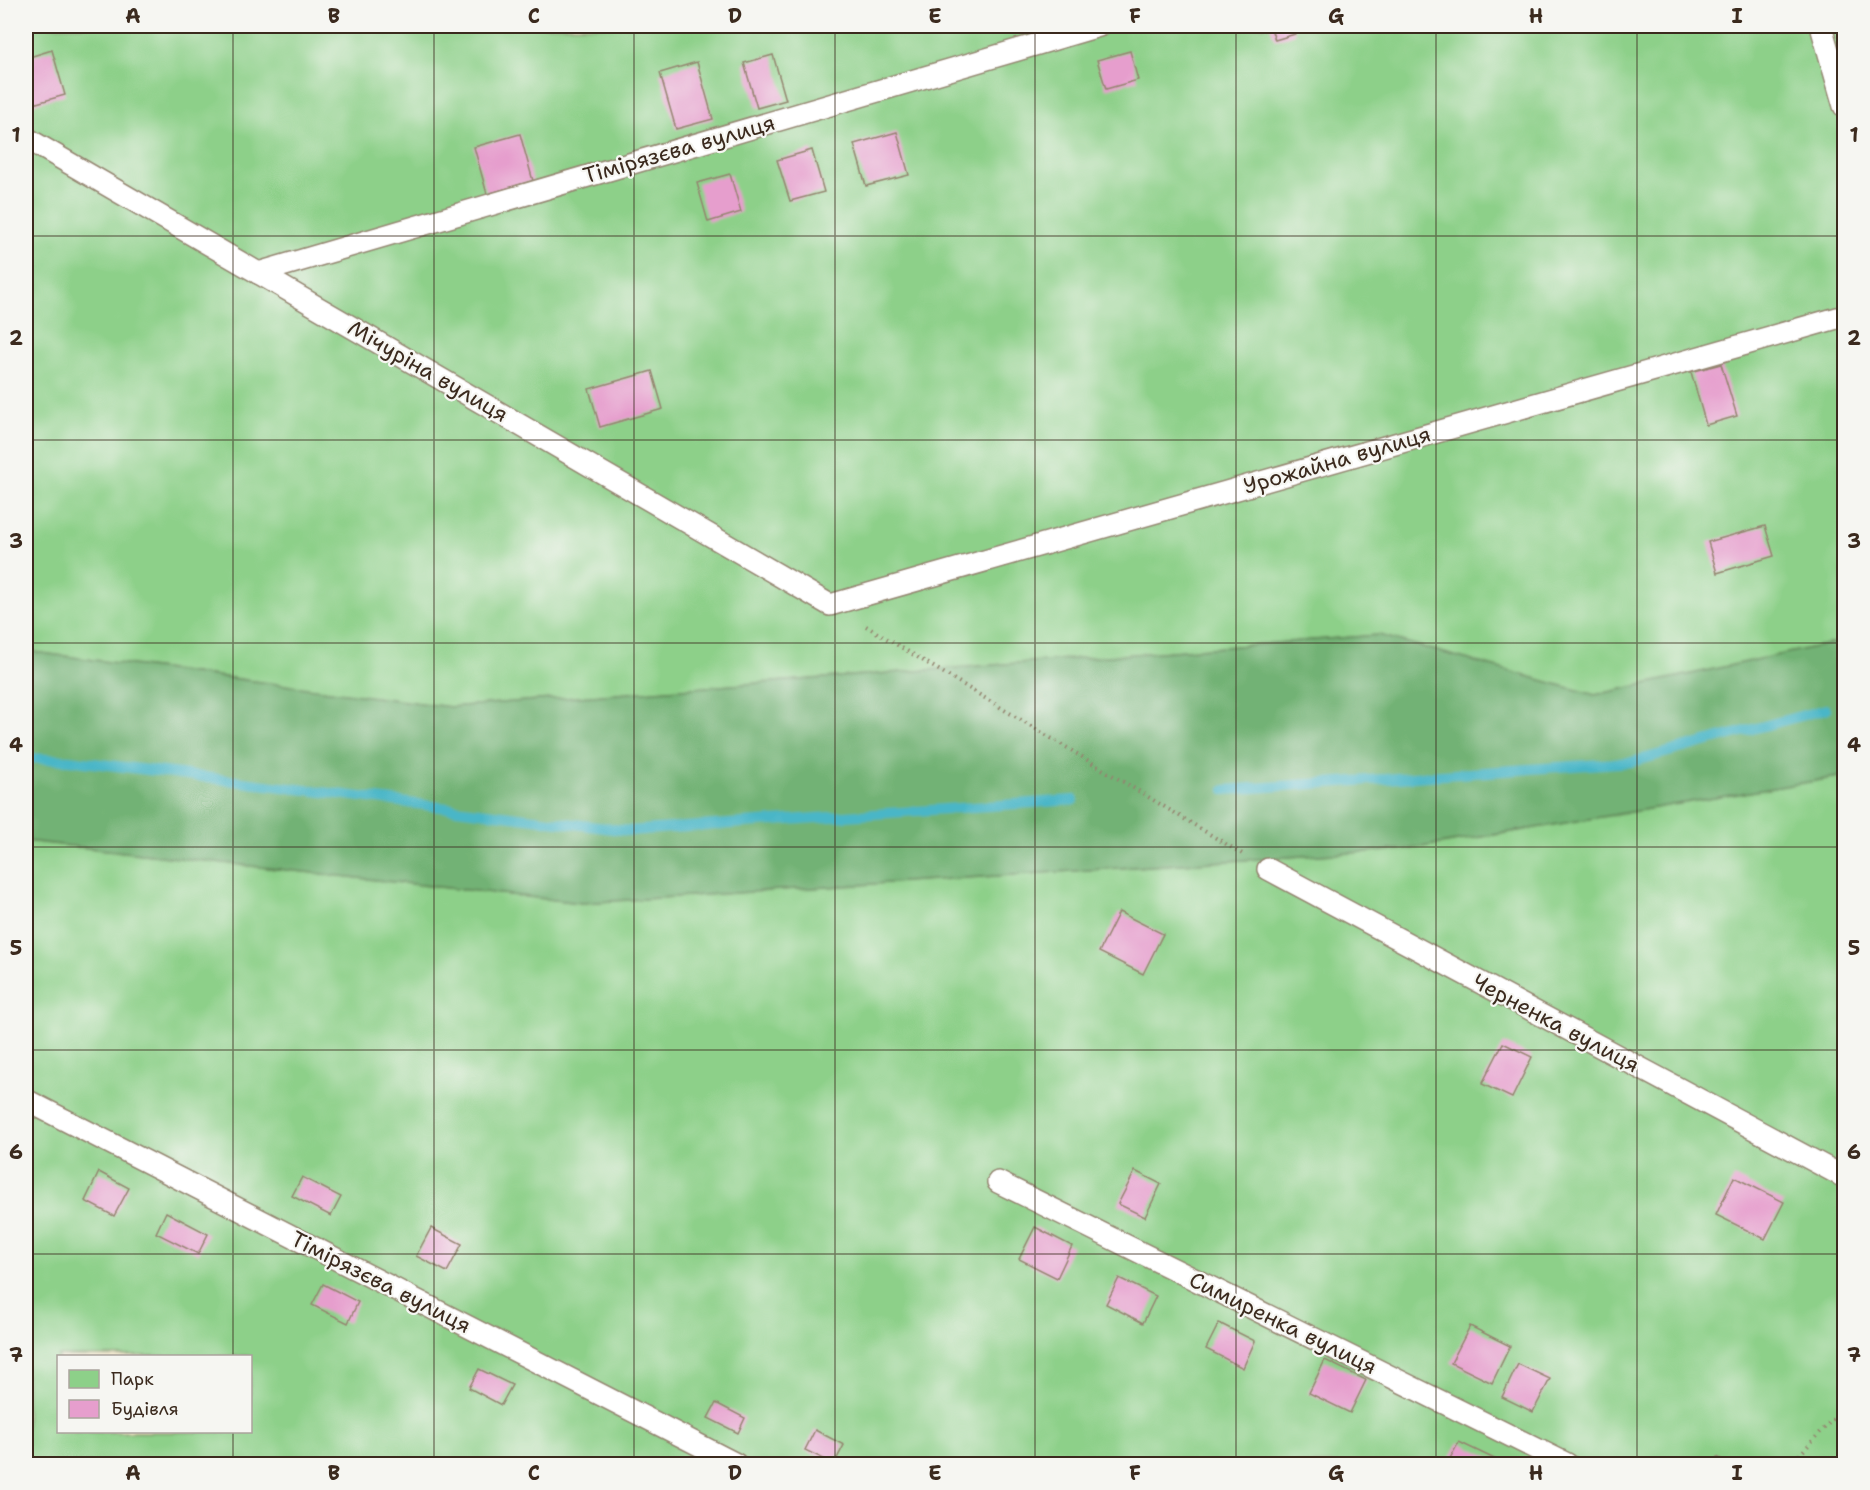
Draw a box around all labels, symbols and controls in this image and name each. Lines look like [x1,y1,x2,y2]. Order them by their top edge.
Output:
text: A [125,3,141,29]
text: B [328,3,340,29]
text: C [528,3,540,29]
text: D [728,3,742,29]
text: E [928,3,942,29]
text: F [1129,3,1141,29]
text: G [1328,3,1344,29]
text: H [1529,3,1543,29]
text: I [1731,3,1743,29]
street label: Тімірязєва вулиця [580,108,778,190]
text: 1 [11,122,21,148]
text: 1 [1849,122,1859,148]
street label: Мічуріна вулиця [342,313,514,429]
text: 2 [9,325,23,351]
text: 2 [1847,325,1861,351]
street label: Урожайна вулиця [1240,419,1434,501]
text: 3 [9,528,23,554]
text: 3 [1847,528,1861,554]
text: 4 [9,732,23,758]
text: 4 [1847,732,1861,758]
text: 5 [10,935,22,961]
text: 5 [1848,935,1860,961]
street label: Черненка вулиця [1467,967,1645,1079]
text: 6 [9,1139,23,1165]
text: 6 [1847,1139,1861,1165]
street label: Тімірязєва вулиця [286,1224,476,1340]
street label: Симиренка вулиця [1184,1265,1382,1381]
text: 7 [9,1342,23,1368]
text: 7 [1847,1342,1861,1368]
legend [57,1355,252,1433]
text: Парк [111,1367,154,1391]
text: Будівля [111,1397,179,1421]
text: A [125,1460,141,1486]
text: B [328,1460,340,1486]
text: C [528,1460,540,1486]
text: D [728,1460,742,1486]
text: E [928,1460,942,1486]
text: F [1129,1460,1141,1486]
text: G [1328,1460,1344,1486]
text: H [1529,1460,1543,1486]
text: I [1731,1460,1743,1486]

